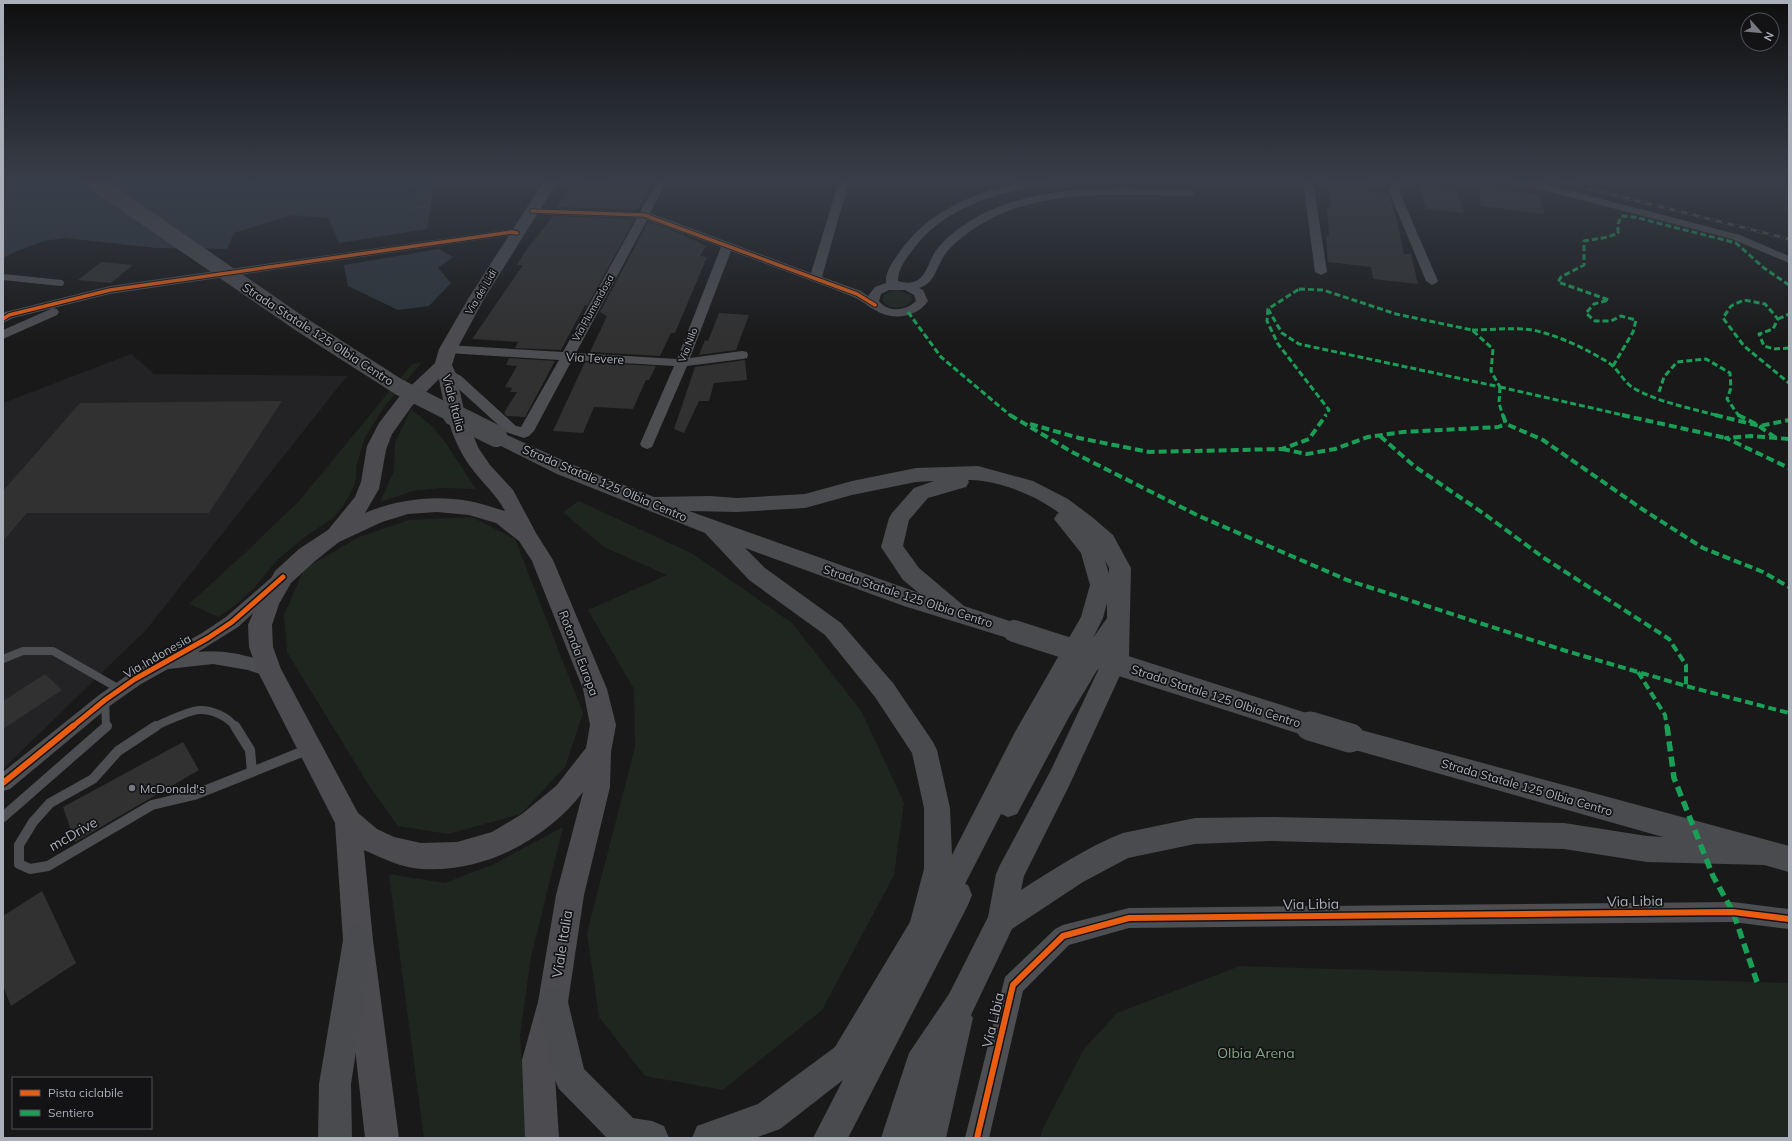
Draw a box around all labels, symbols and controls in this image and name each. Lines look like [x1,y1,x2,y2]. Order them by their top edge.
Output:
north arrow [1740,12,1780,52]
text: N [1761,30,1777,43]
street label: Via dei Lidi [462,267,500,317]
street label: Via Flumendosa [569,272,617,344]
street label: Strada Statale 125 Olbia Centro [240,279,397,389]
street label: Via Nilo [675,326,701,364]
street label: Via Tevere [566,349,624,367]
street label: Viale Italia [439,373,469,433]
street label: Strada Statale 125 Olbia Centro [520,441,690,525]
street label: Strada Statale 125 Olbia Centro [821,561,995,631]
street label: Rotonda Europa [556,608,602,698]
street label: Via Indonesia [121,631,193,681]
street label: Strada Statale 125 Olbia Centro [1129,661,1303,731]
street label: Strada Statale 125 Olbia Centro [1440,755,1614,819]
place label: McDonald's [140,781,205,796]
marker: McDonald's [127,783,137,793]
street label: mcDrive [46,813,100,855]
street label: Via Libia [1607,892,1663,910]
street label: Via Libia [1283,895,1339,913]
street label: Viale Italia [548,909,576,979]
street label: Via Libia [978,991,1008,1049]
park label: Olbia Arena [1217,1044,1295,1062]
legend [12,1077,152,1129]
text: Pista ciclabile [48,1085,123,1100]
text: Sentiero [48,1105,94,1120]

